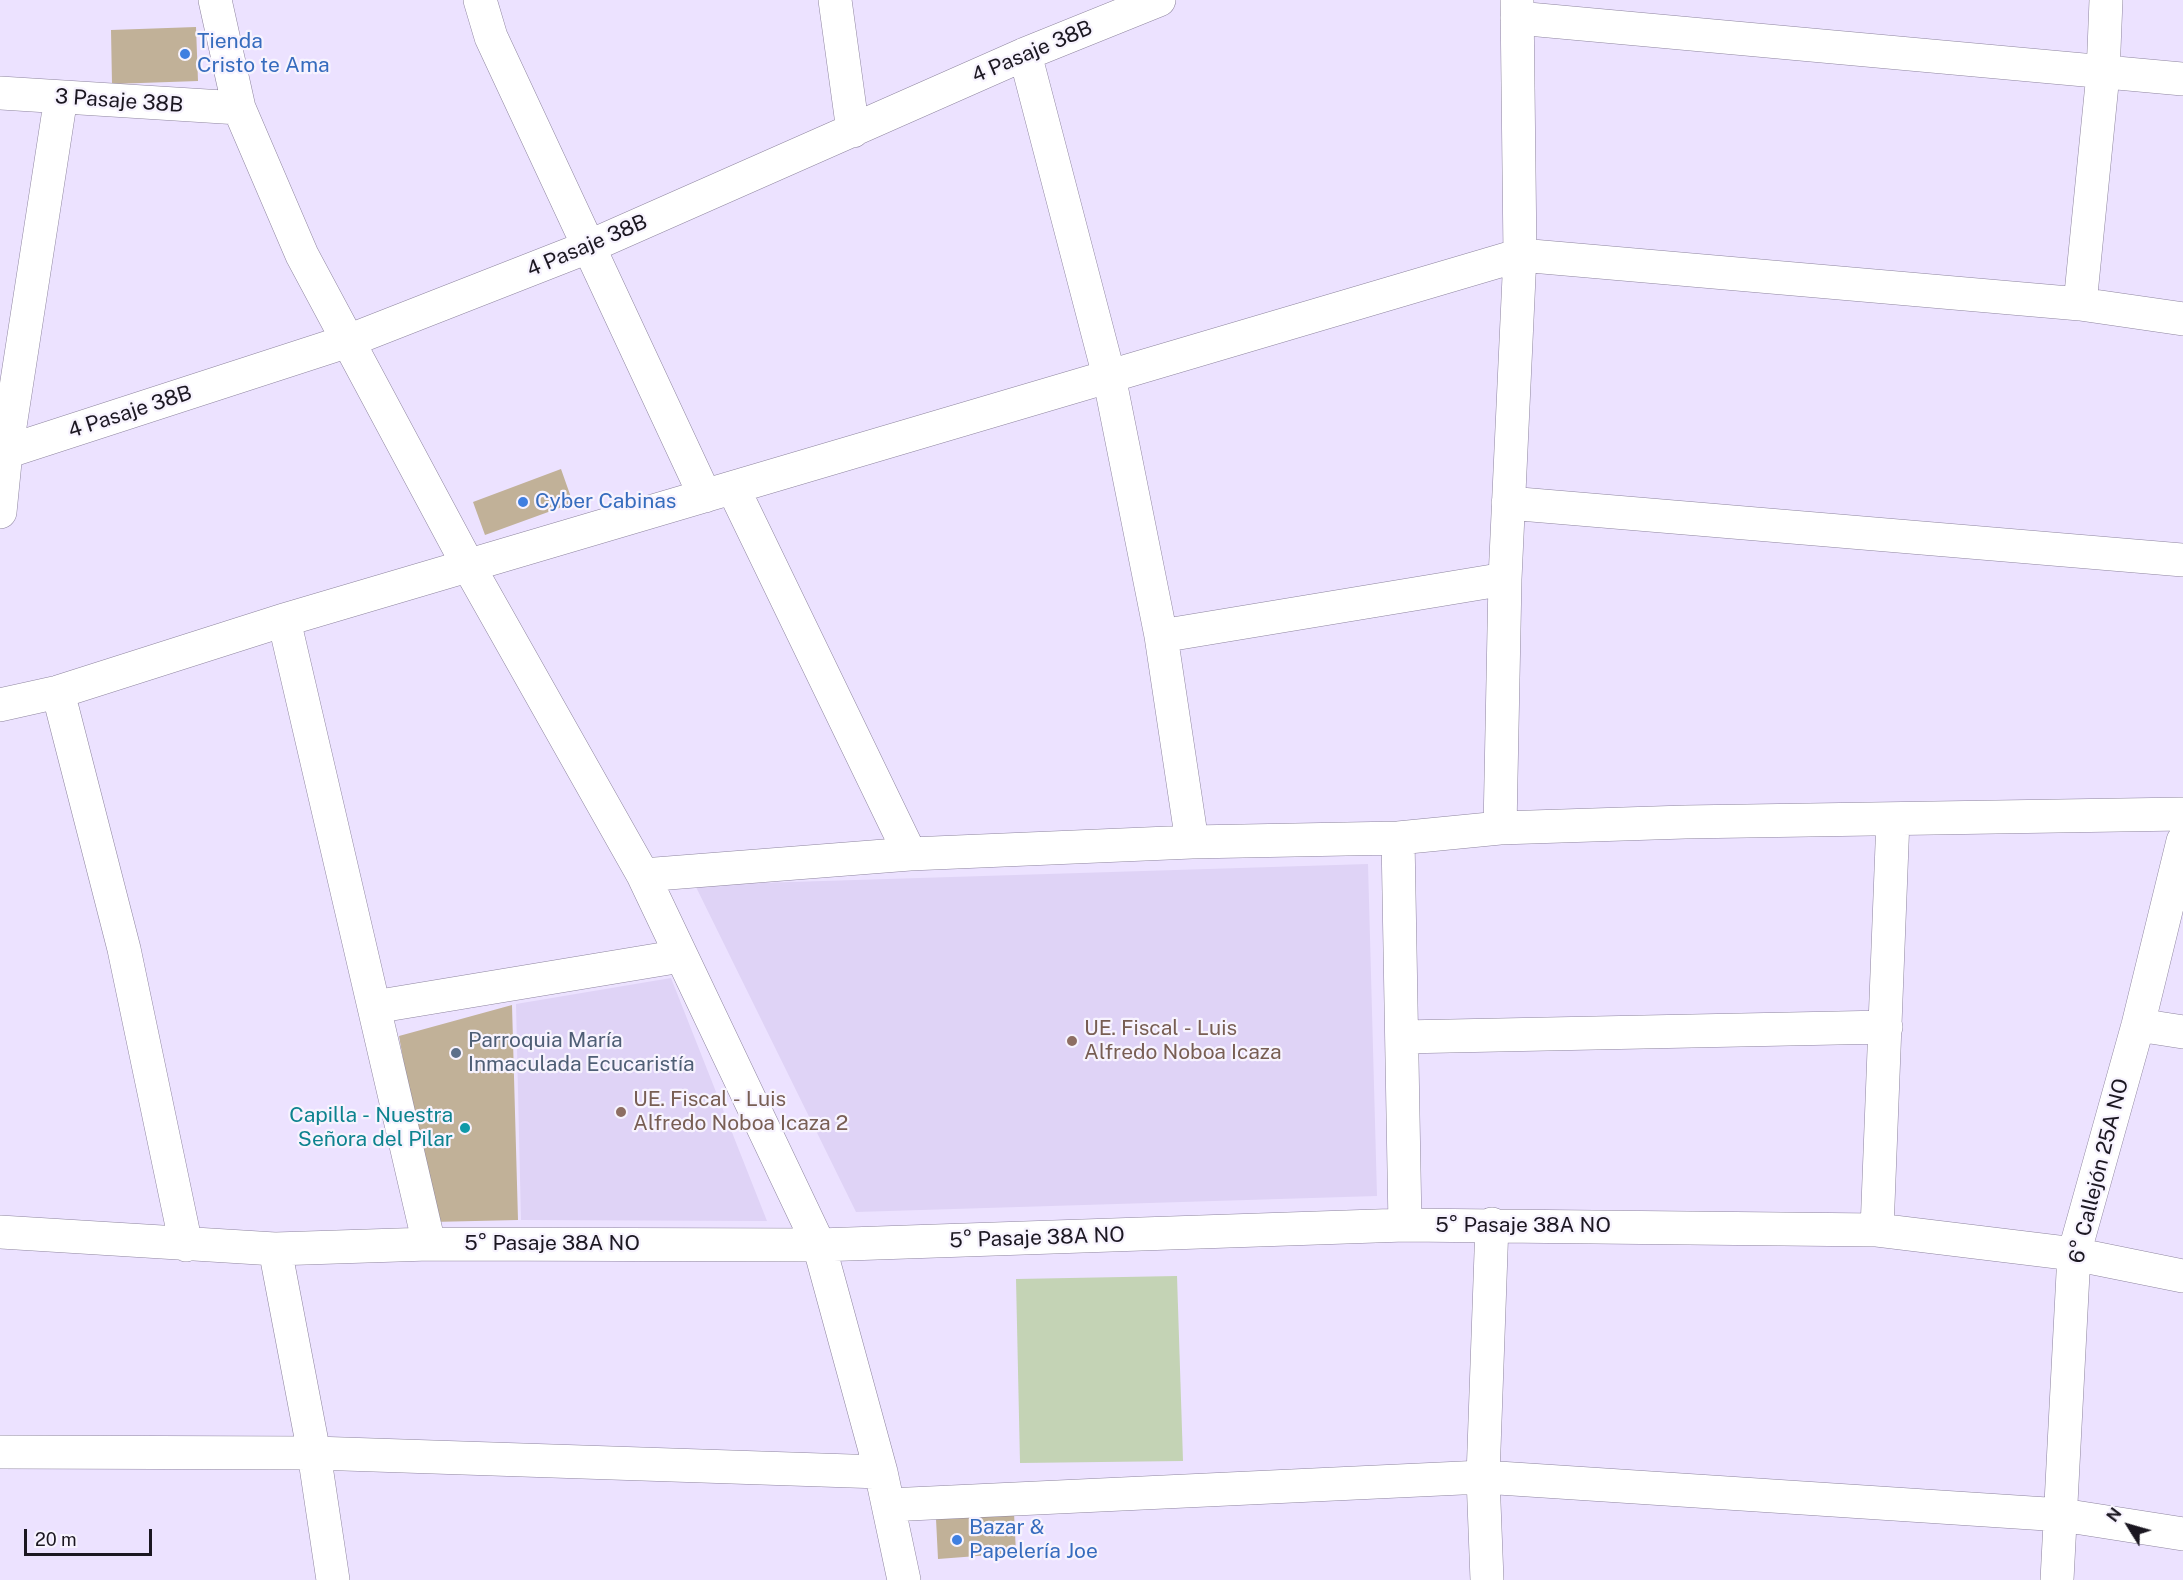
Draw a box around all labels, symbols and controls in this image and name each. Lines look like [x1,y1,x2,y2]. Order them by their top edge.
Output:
street label: 4 Pasaje 38B [968,15,1096,89]
place label: Tienda Cristo te Ama [197,29,330,79]
marker: Tienda Cristo te Ama [178,47,192,61]
street label: 3 Pasaje 38B [54,84,184,118]
street label: 4 Pasaje 38B [523,209,651,283]
street label: 4 Pasaje 38B [65,380,195,444]
place label: Cyber Cabinas [535,489,676,515]
marker: Cyber Cabinas [516,495,530,509]
place label: UE. Fiscal - Luis Alfredo Noboa Icaza [1084,1016,1282,1066]
place label: Parroquia María Inmaculada Ecucaristía [468,1028,695,1078]
marker: UE. Fiscal - Luis Alfredo Noboa Icaza [1065,1034,1079,1048]
marker: Parroquia María Inmaculada Ecucaristía [449,1046,463,1060]
street label: 6° Callejón 25A NO [2064,1076,2134,1266]
place label: UE. Fiscal - Luis Alfredo Noboa Icaza 2 [633,1087,848,1137]
place label: Capilla - Nuestra Señora del Pilar [289,1103,453,1153]
marker: UE. Fiscal - Luis Alfredo Noboa Icaza 2 [614,1105,628,1119]
marker: Capilla - Nuestra Señora del Pilar [458,1121,472,1135]
street label: 5° Pasaje 38A NO [1435,1213,1611,1239]
street label: 5° Pasaje 38A NO [949,1222,1125,1254]
street label: 5° Pasaje 38A NO [464,1231,640,1257]
north arrow [2099,1496,2159,1556]
text: N [2103,1504,2126,1526]
place label: Bazar & Papelería Joe [969,1515,1098,1565]
scale bar [27,1517,154,1555]
text: 20 m [35,1529,77,1550]
marker: Bazar & Papelería Joe [950,1533,964,1547]

